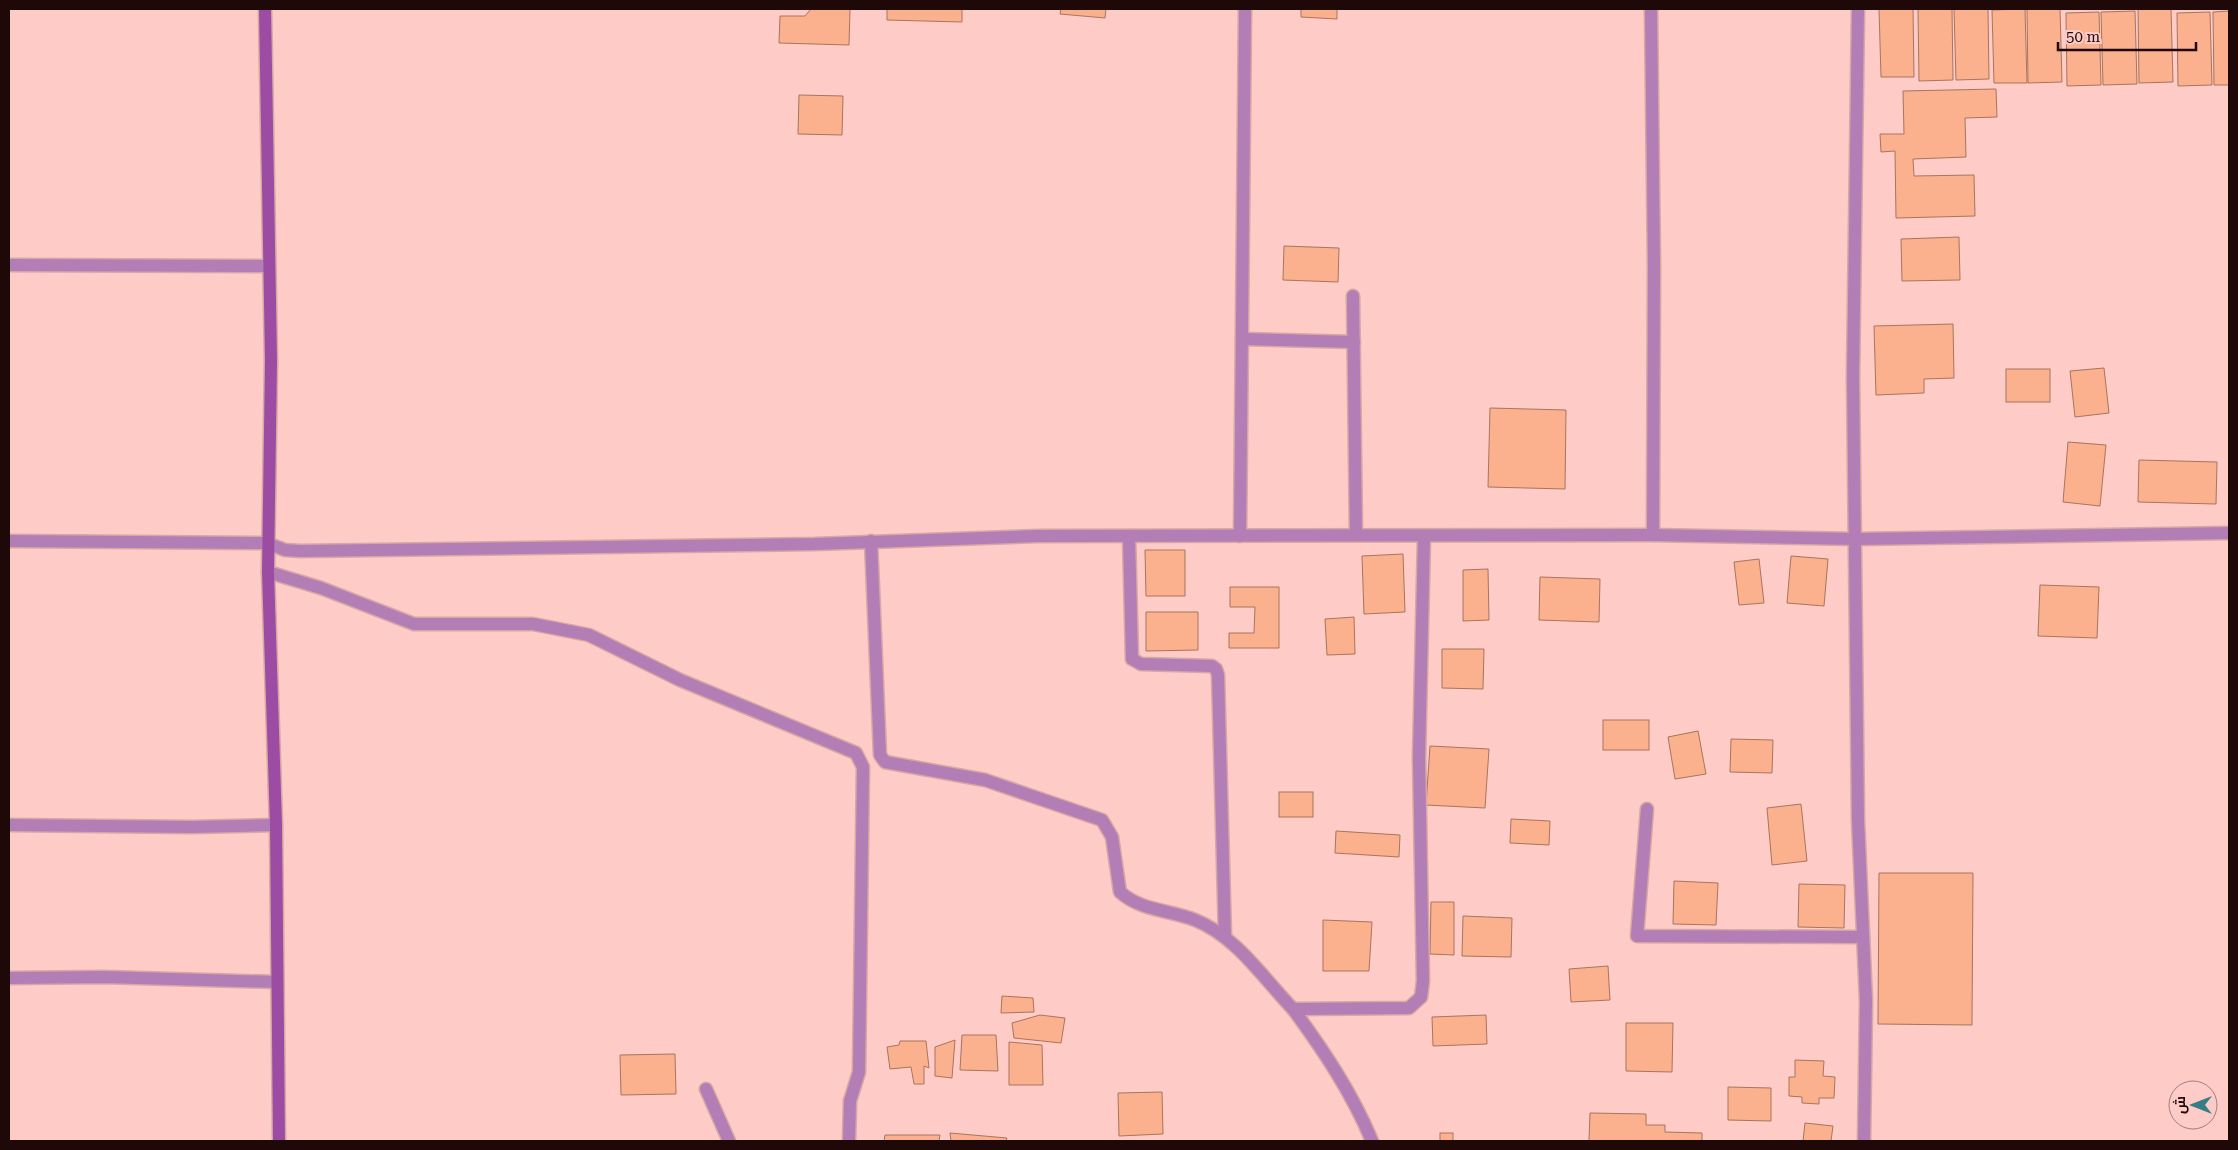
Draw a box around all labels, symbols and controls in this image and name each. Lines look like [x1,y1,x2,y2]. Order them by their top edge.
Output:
scale bar [2058,20,2196,52]
text: 50 m [2066,28,2101,46]
north arrow [2168,1080,2218,1130]
text: ش [2172,1096,2189,1114]

